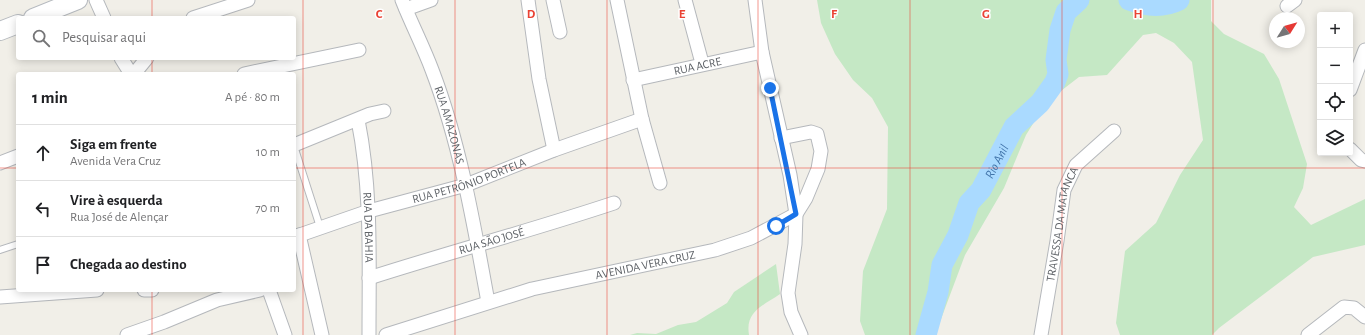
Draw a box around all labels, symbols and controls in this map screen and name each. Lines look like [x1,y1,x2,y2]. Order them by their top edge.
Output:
text: C [376,8,383,21]
text: D [527,8,536,21]
text: E [679,8,686,21]
text: F [831,8,838,21]
text: G [982,8,990,21]
text: H [1133,8,1143,21]
north arrow [1269,12,1305,48]
map controls [1317,12,1353,156]
button: + [1317,12,1353,48]
search box [16,16,296,60]
icon: search [30,27,52,49]
text: Pesquisar aqui [62,30,146,45]
button: − [1317,48,1353,84]
street label: RUA ACRE [673,55,722,77]
route end [761,79,779,97]
street label: RUA AMAZONAS [432,84,466,166]
button: locate [1317,84,1353,120]
text: 1 min [32,89,68,106]
text: A pé · 80 m [225,91,280,104]
button: layers [1317,120,1353,156]
text: Siga em frente [70,137,157,152]
icon: ahead [32,142,54,164]
water label: Rio Anil [983,143,1012,181]
text: 10 m [256,146,280,159]
text: Avenida Vera Cruz [70,155,161,168]
street label: RUA PETRÔNIO PORTELA [411,156,528,205]
street label: TRAVESSA DA MATANCA [1044,165,1080,283]
street label: RUA DA BAHIA [361,192,375,263]
text: Vire à esquerda [70,193,163,208]
icon: left [32,198,54,220]
text: 70 m [255,202,280,215]
text: Rua José de Alençar [70,211,168,224]
route start [767,217,785,235]
street label: RUA SÃO JOSÉ [457,225,526,256]
street label: AVENIDA VERA CRUZ [594,248,696,281]
icon: arrive [32,254,54,276]
text: Chegada ao destino [70,257,187,272]

